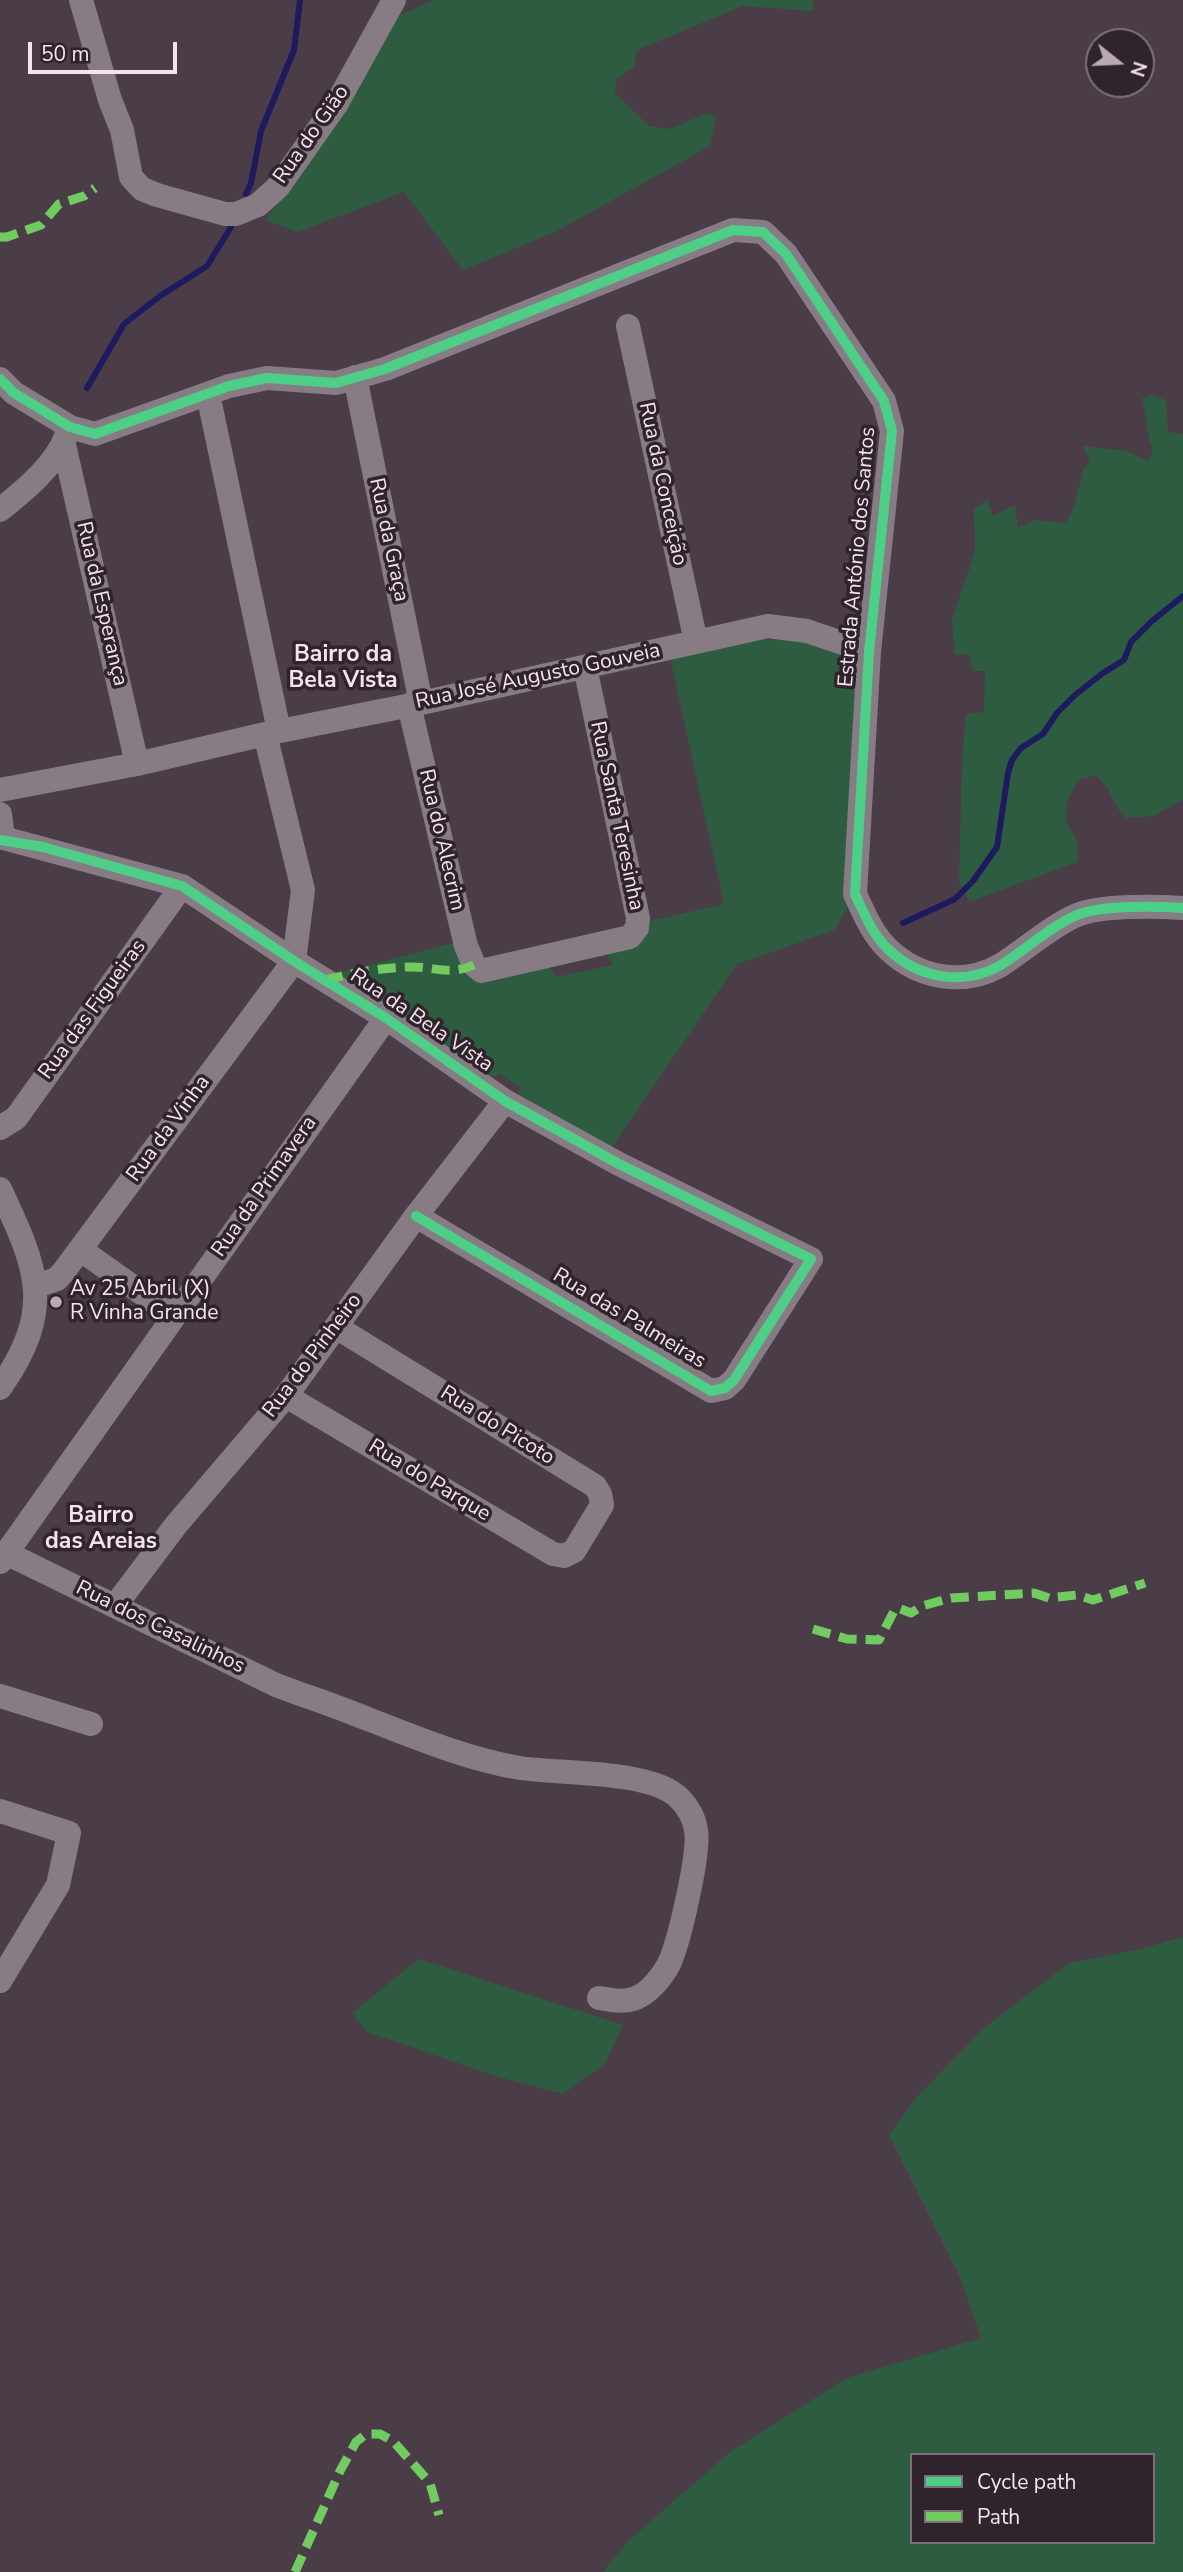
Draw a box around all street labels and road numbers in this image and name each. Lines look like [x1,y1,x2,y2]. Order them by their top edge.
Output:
street label: Rua do Gião [269,81,355,189]
street label: Rua da Conceição [632,400,692,568]
street label: Estrada António dos Santos [834,426,882,688]
street label: Rua da Graça [363,476,413,604]
street label: Rua da Esperança [70,519,132,689]
street label: Rua José Augusto Gouveia [413,639,663,715]
street label: Rua Santa Teresinha [584,719,648,913]
street label: Rua do Alecrim [412,767,470,913]
street label: Rua das Figueiras [34,935,152,1085]
street label: Rua da Bela Vista [345,964,497,1078]
street label: Rua da Vinha [122,1071,216,1187]
street label: Rua da Primavera [207,1112,323,1262]
street label: Rua das Palmeiras [548,1263,710,1375]
street label: Rua do Pinheiro [258,1289,368,1423]
street label: Rua do Picoto [435,1381,559,1471]
street label: Rua do Parque [363,1435,495,1527]
street label: Rua dos Casalinhos [71,1576,249,1680]

